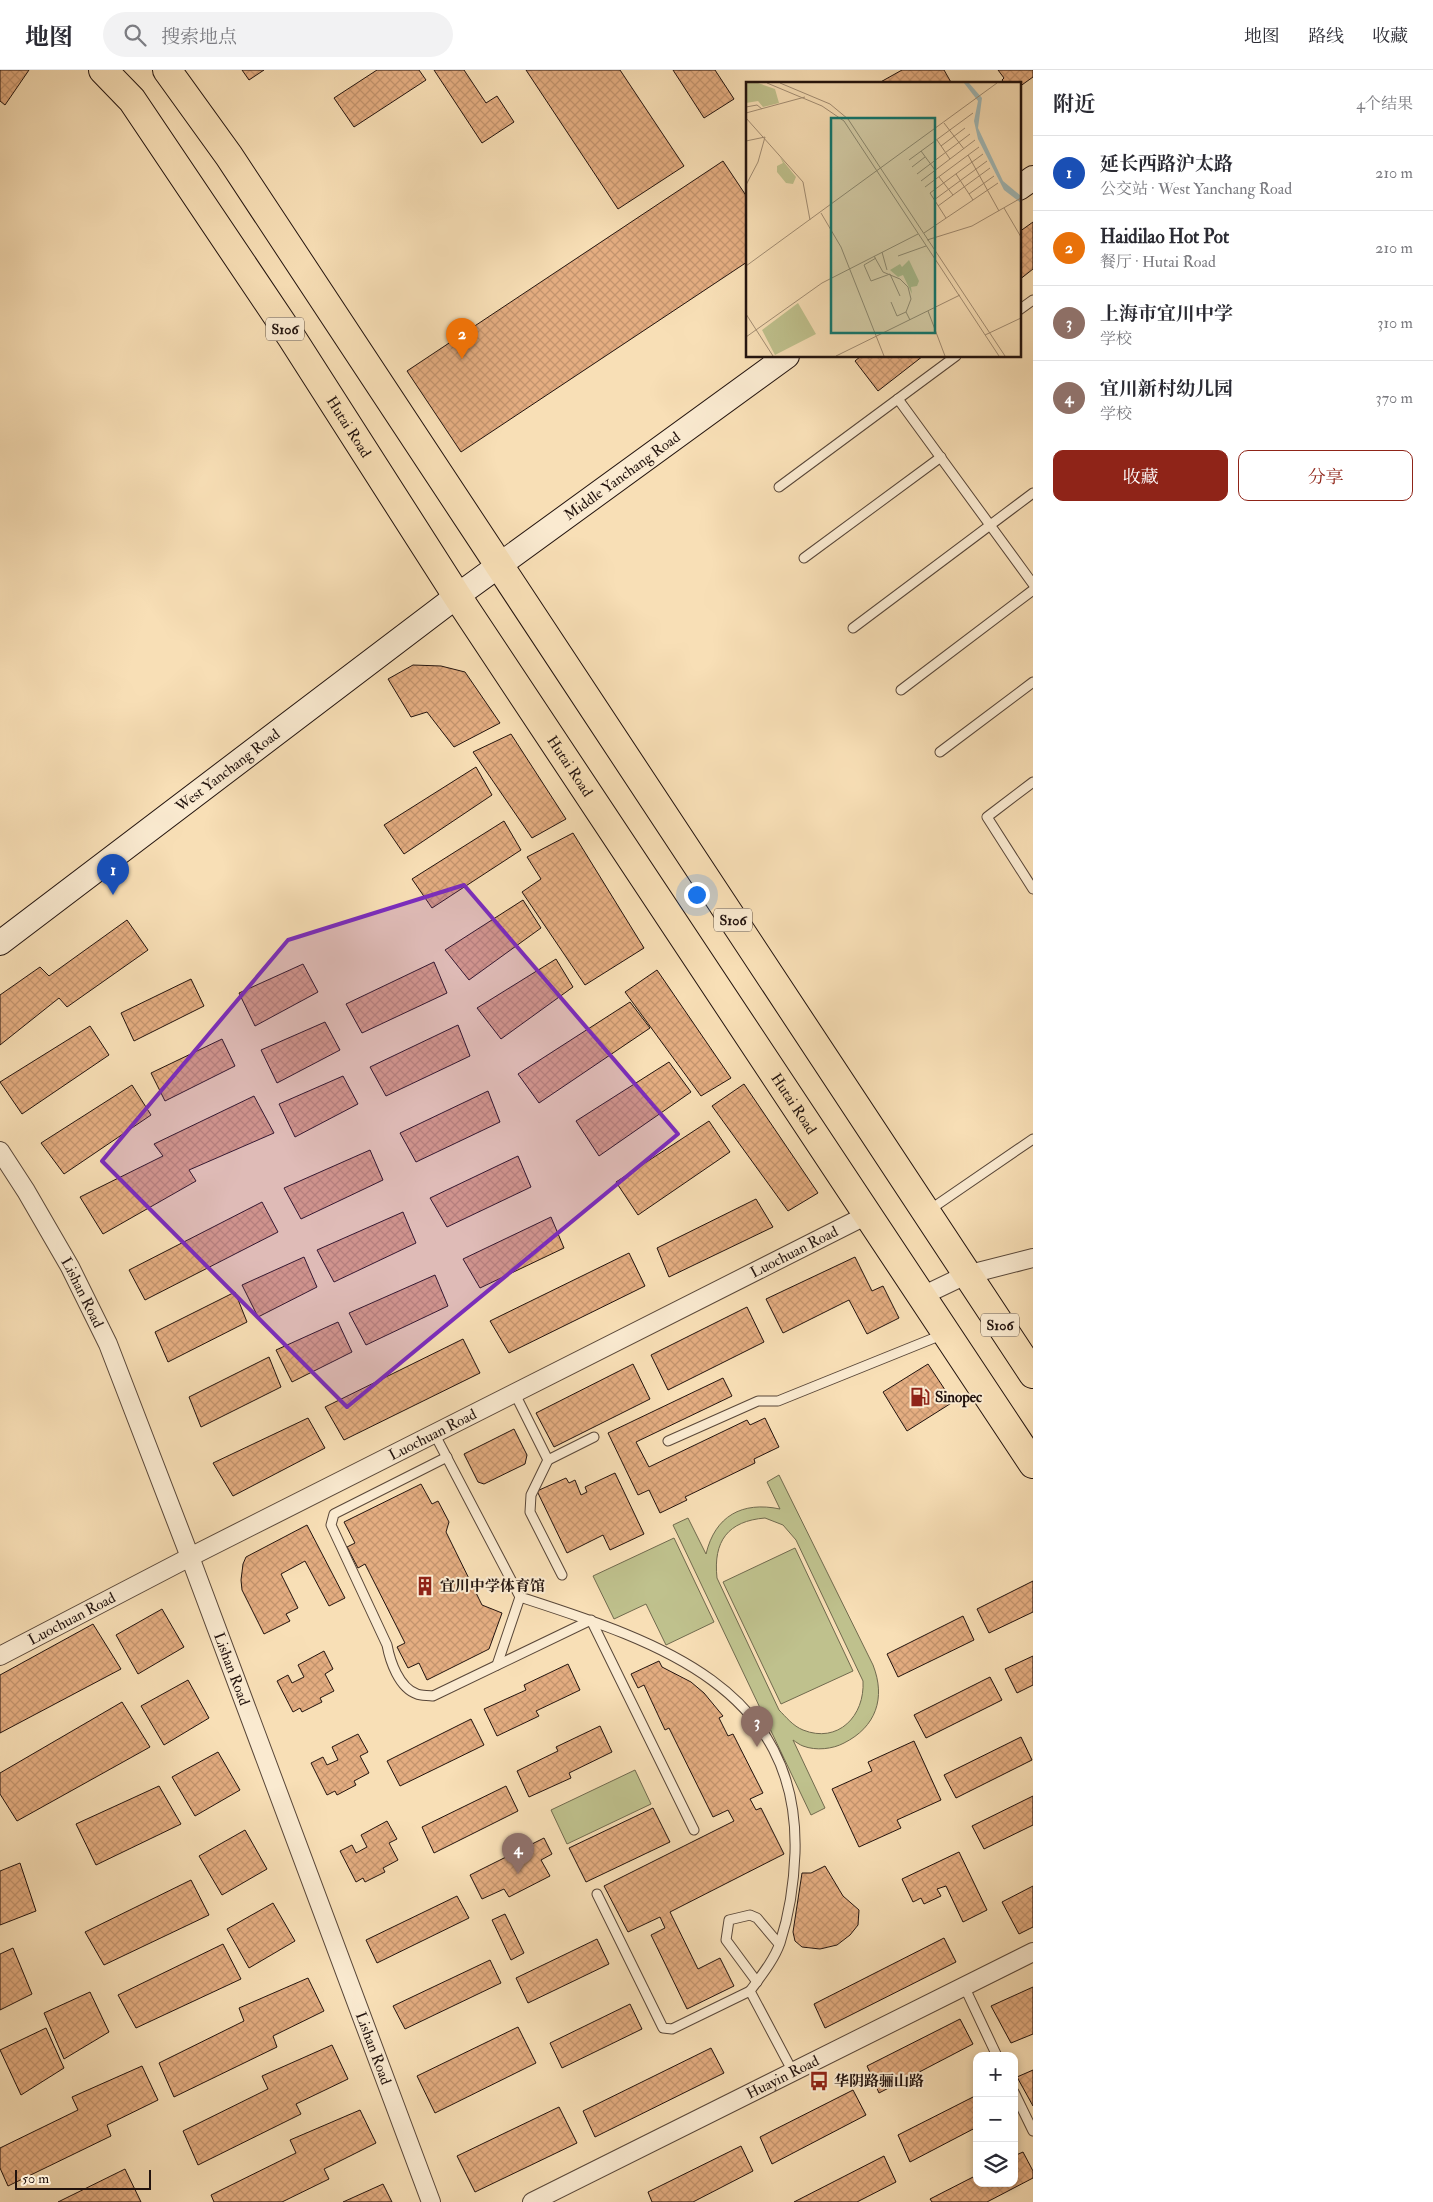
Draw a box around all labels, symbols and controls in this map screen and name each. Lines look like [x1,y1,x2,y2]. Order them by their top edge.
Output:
search box [103,12,453,57]
icon: search [121,21,149,49]
text: 地图 [25,22,73,53]
text: 搜索地点 [161,25,237,49]
text: 地图 [1244,25,1280,48]
text: 路线 [1308,25,1344,48]
text: 收藏 [1372,25,1408,48]
inset map [746,82,1021,358]
text: 附近 [1053,91,1095,118]
text: 4个结果 [1356,94,1413,114]
text: 延长西路沪太路 [1100,152,1233,176]
text: 1 [1066,163,1072,183]
text: 210 m [1375,163,1413,183]
text: 公交站 · West Yanchang Road [1100,179,1292,199]
text: Haidilao Hot Pot [1100,225,1229,249]
text: 2 [1065,238,1073,258]
text: 210 m [1375,238,1413,258]
text: 餐厅 · Hutai Road [1100,252,1216,272]
text: 上海市宜川中学 [1100,302,1233,326]
text: 3 [1066,313,1072,333]
text: 310 m [1377,313,1413,333]
road number: S106 [266,318,304,340]
pin: 2 [446,318,478,359]
text: 学校 [1100,329,1132,349]
text: 宜川新村幼儿园 [1100,377,1233,401]
text: 4 [1065,388,1073,408]
text: 370 m [1376,388,1413,408]
street label: Hutai Road [322,393,375,462]
text: 学校 [1100,404,1132,424]
street label: Middle Yanchang Road [561,427,685,525]
button: 收藏 [1053,450,1228,501]
button: 分享 [1238,450,1413,501]
street label: West Yanchang Road [171,724,285,817]
street label: Hutai Road [542,732,597,801]
pin: 1 [97,854,129,895]
your location [684,882,710,908]
road number: S106 [714,908,752,932]
street label: Hutai Road [766,1070,821,1139]
street label: Luochuan Road [747,1222,842,1282]
street label: Lishan Road [56,1254,108,1332]
road number: S106 [981,1314,1019,1336]
fuel station icon: Sinopec [909,1386,931,1408]
place label: Sinopec [935,1388,983,1408]
street label: Luochuan Road [386,1405,480,1465]
building icon: 宜川中学体育馆 [414,1575,436,1597]
place label: 宜川中学体育馆 [440,1577,545,1596]
street label: Luochuan Road [25,1588,120,1650]
street label: Lishan Road [209,1630,254,1709]
pin: 3 [741,1706,773,1747]
pin: 4 [502,1833,534,1874]
street label: Lishan Road [351,2009,396,2088]
street label: Huayin Road [743,2051,823,2104]
map controls [973,2052,1018,2187]
button: + [973,2052,1018,2097]
bus stop icon: 华阴路骊山路 [808,2070,830,2092]
place label: 华阴路骊山路 [834,2072,924,2091]
button: − [973,2097,1018,2142]
button: layers [973,2142,1018,2187]
scale bar [15,2167,151,2190]
text: 50 m [22,2170,49,2187]

